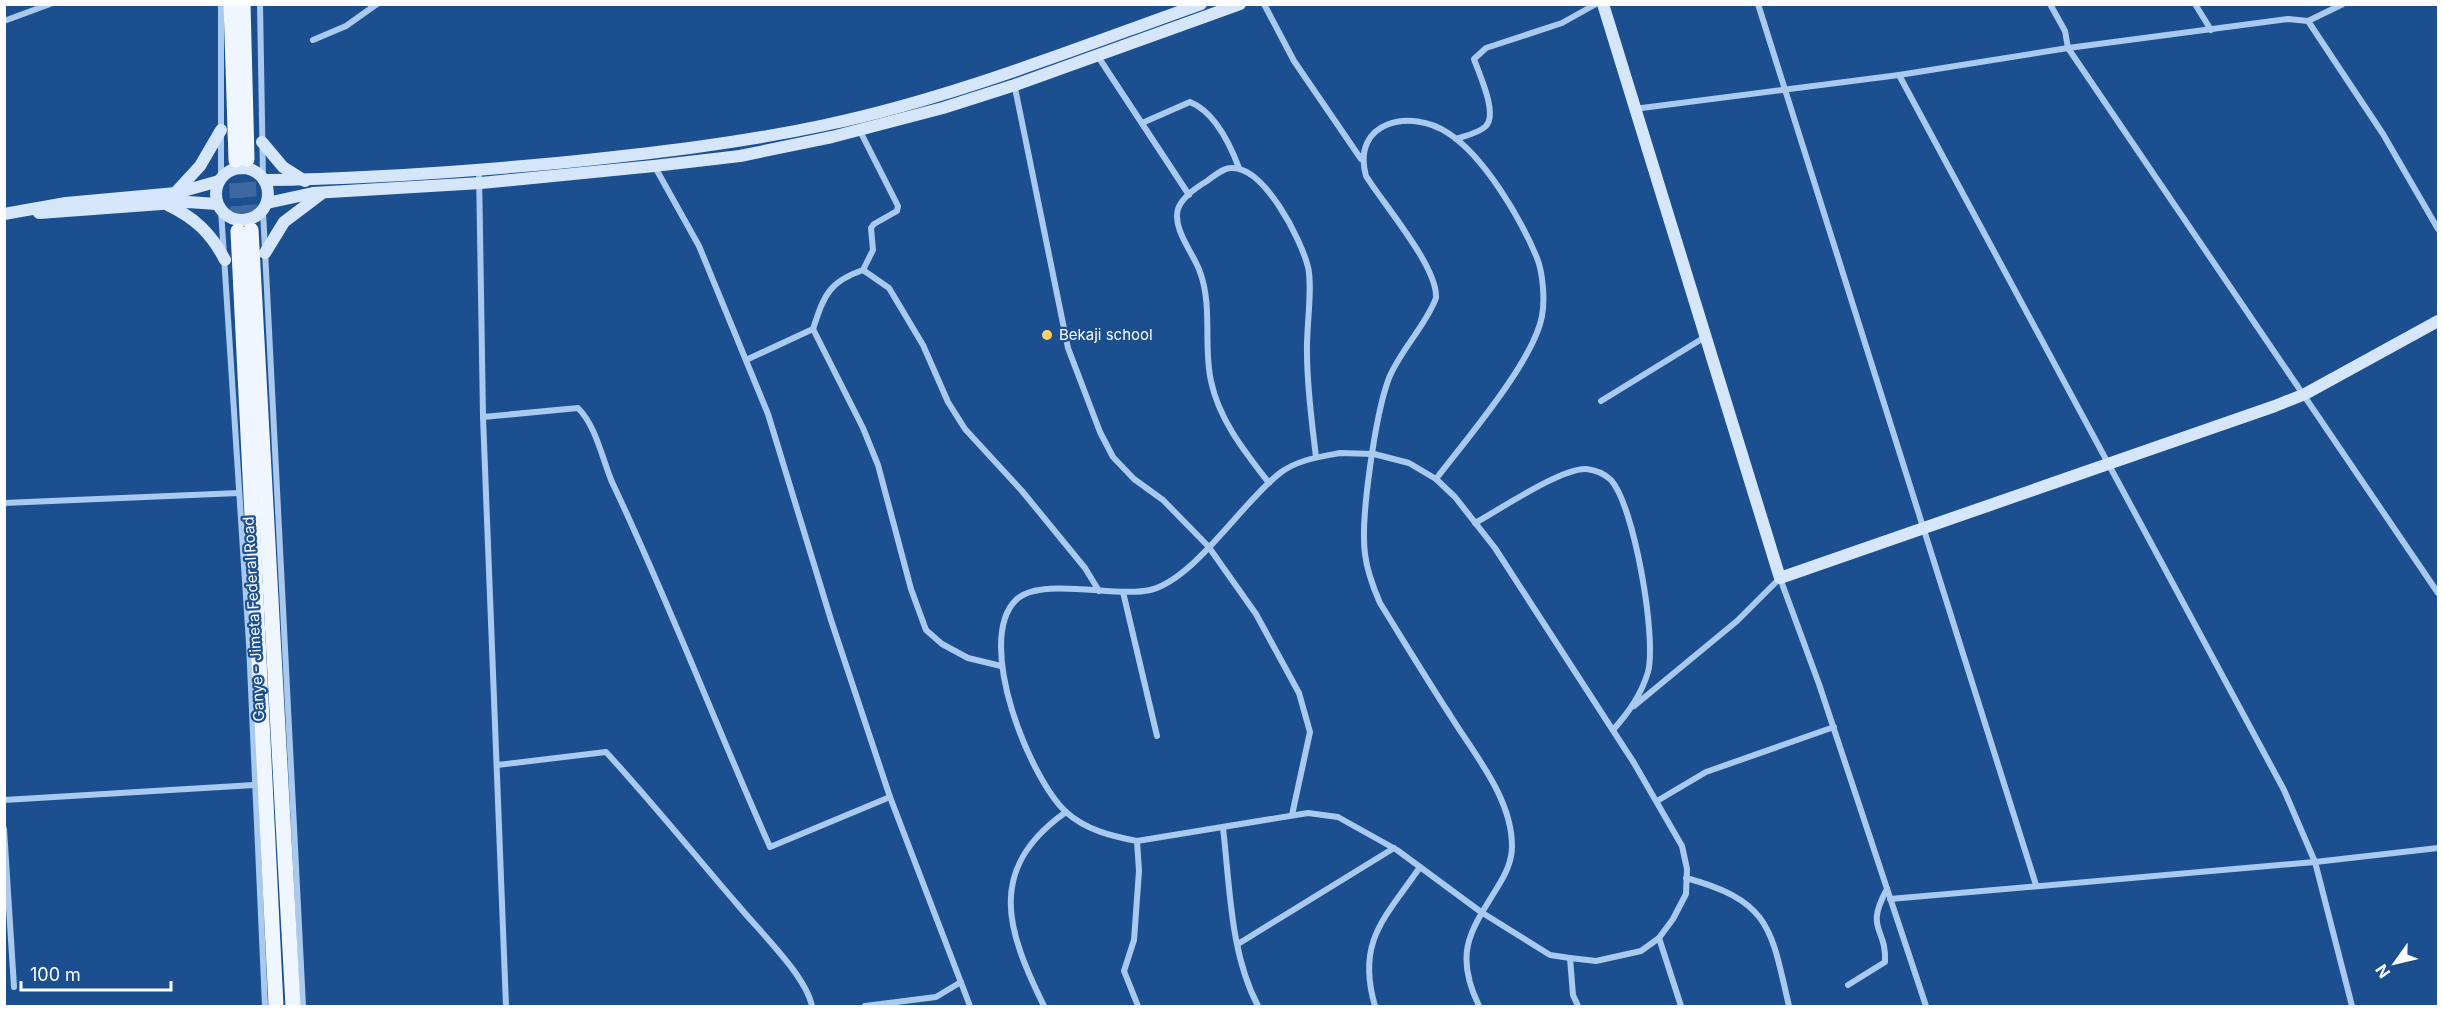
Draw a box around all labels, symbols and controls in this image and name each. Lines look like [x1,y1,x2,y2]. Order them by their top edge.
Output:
place label: Bekaji school [1059,325,1153,344]
marker: Bekaji school [1040,328,1054,342]
street label: Ganye - Jimeta Federal Road [239,516,268,722]
north arrow [2365,933,2425,993]
scale bar [21,954,171,992]
text: N [2371,961,2394,982]
text: 100 m [30,964,81,985]

